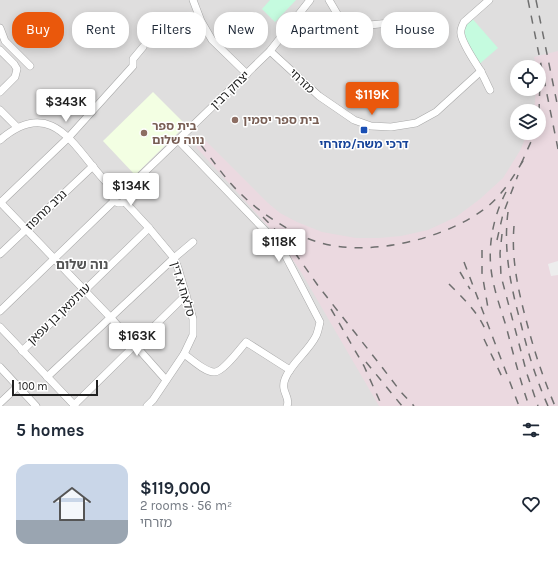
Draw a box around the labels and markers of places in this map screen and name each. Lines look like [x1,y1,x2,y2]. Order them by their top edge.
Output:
pin: $119K [344,82,400,116]
pin: $343K [38,89,94,123]
place label: בית ספר יסמין [243,113,319,127]
marker: בית ספר יסמין [230,115,240,125]
place label: בית ספר נווה שלום [152,119,205,147]
marker: דרכי משה/מזרחי [359,125,369,135]
marker: בית ספר נווה שלום [139,128,149,138]
place label: דרכי משה/מזרחי [319,137,409,151]
pin: $134K [103,173,159,207]
pin: $118K [251,229,307,263]
pin: $163K [109,323,165,357]

